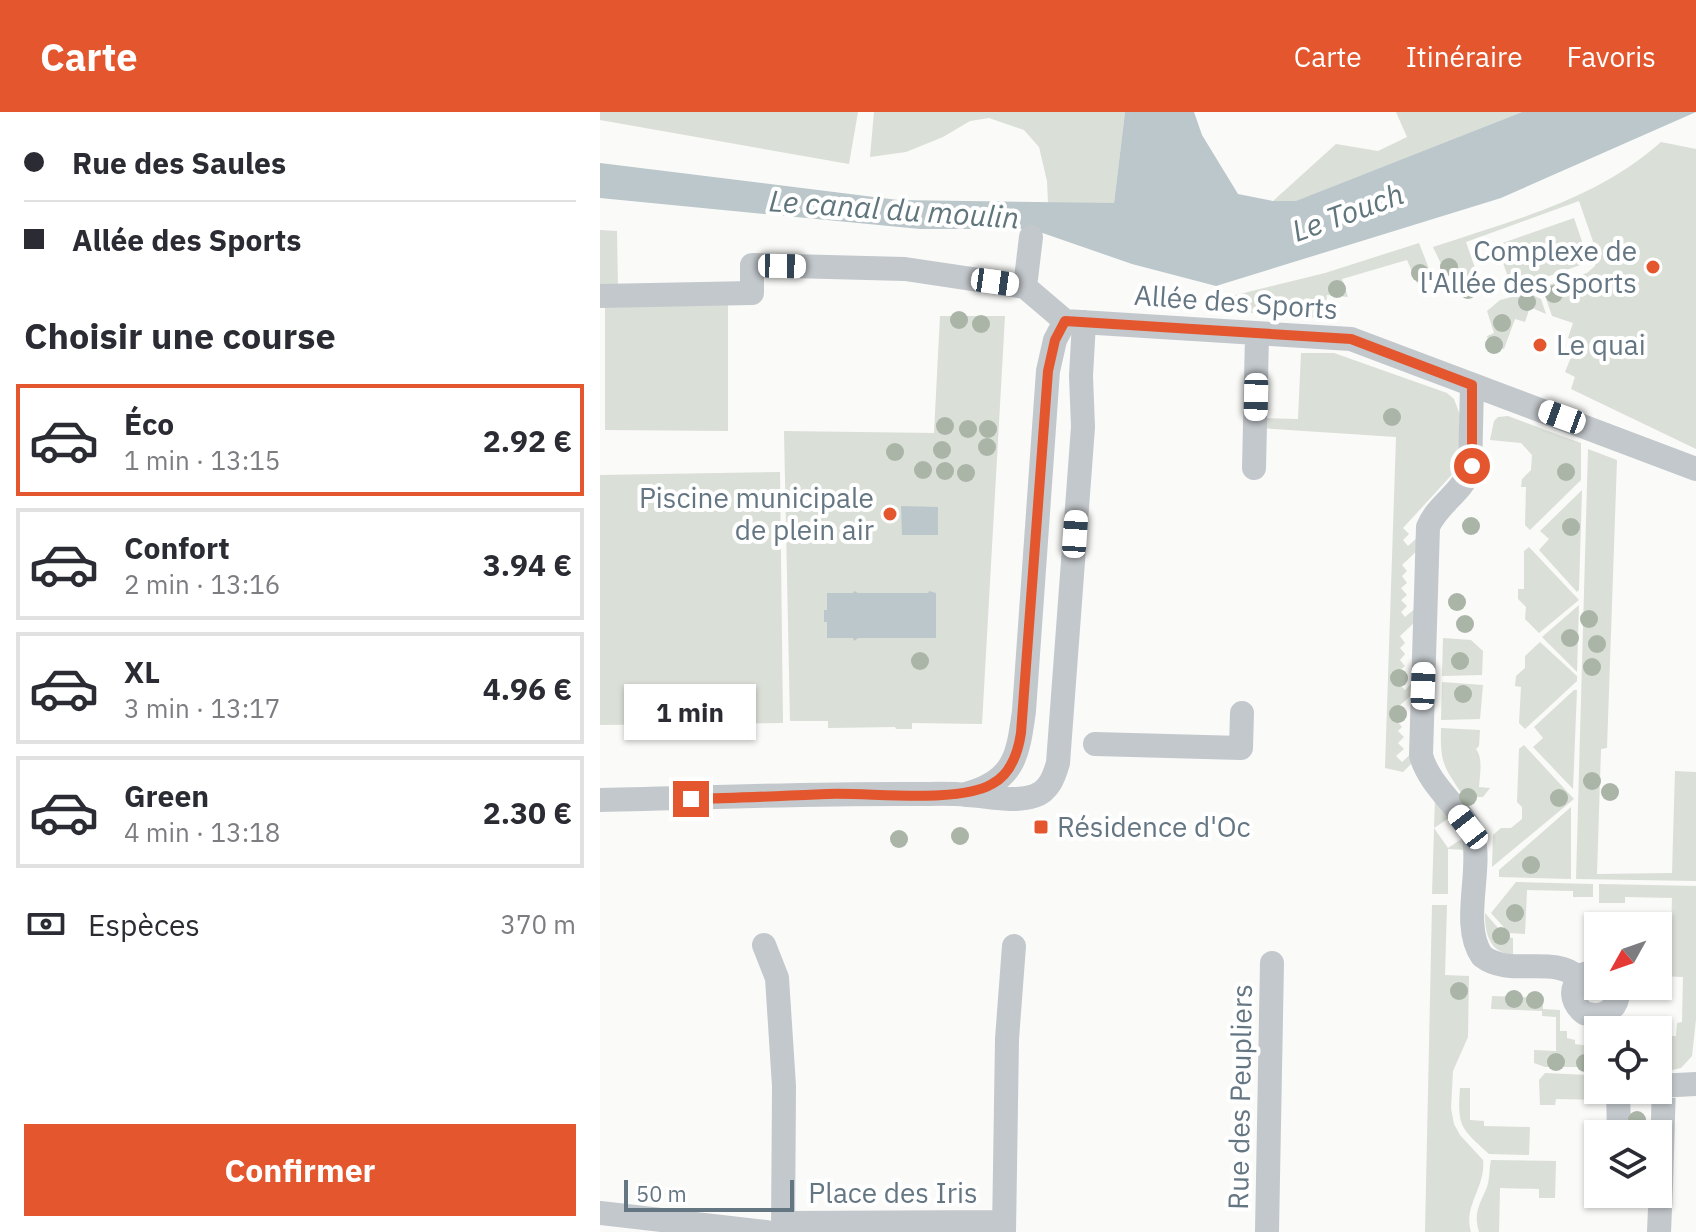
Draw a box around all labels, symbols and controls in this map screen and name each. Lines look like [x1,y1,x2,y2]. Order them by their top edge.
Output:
text: Carte [40,32,138,81]
text: Carte [1294,38,1362,75]
text: Itinéraire [1406,38,1523,75]
text: Favoris [1567,38,1656,75]
text: Rue des Saules [72,143,286,182]
water label: Le Touch [1286,173,1409,250]
water label: Le canal du moulin [768,180,1021,237]
text: Allée des Sports [72,220,301,259]
place label: Complexe de l'Allée des Sports [1420,232,1637,301]
car [758,254,806,278]
marker: Complexe de l'Allée des Sports [1644,258,1662,276]
car [970,267,1020,297]
street label: Allée des Sports [1133,276,1339,327]
text: Choisir une course [24,312,336,359]
place label: Le quai [1556,326,1646,363]
marker: Le quai [1531,336,1549,354]
car [1244,373,1268,421]
car [1535,398,1589,436]
icon: car [28,404,100,476]
text: Éco [124,404,174,443]
text: 2.92 € [483,421,572,460]
text: 1 min · 13:15 [124,443,280,477]
route start [1454,448,1490,484]
place label: Piscine municipale de plein air [639,479,874,548]
marker: Piscine municipale de plein air [881,505,899,523]
car [1061,509,1089,559]
icon: car [28,528,100,600]
text: Confort [124,528,230,567]
text: 3.94 € [483,545,572,584]
text: 2 min · 13:16 [124,567,280,601]
icon: car [28,652,100,724]
text: XL [124,652,160,691]
car [1410,662,1436,710]
text: 4.96 € [483,669,572,708]
callout: 1 min [625,683,757,739]
text: 3 min · 13:17 [124,691,280,725]
text: 1 min [656,695,724,729]
icon: car [28,776,100,848]
text: Green [124,776,209,815]
route end [673,781,709,817]
text: 2.30 € [483,793,572,832]
car [1444,801,1492,853]
place label: Résidence d'Oc [1057,808,1251,845]
text: 4 min · 13:18 [124,815,280,849]
marker: Résidence d'Oc [1032,818,1050,836]
icon: cash [24,902,68,946]
text: Espèces [88,905,200,944]
text: 370 m [500,907,576,941]
north arrow [1584,912,1672,1000]
map controls [1584,912,1672,1208]
street label: Rue des Peupliers [1219,984,1260,1210]
button: locate [1584,1016,1672,1104]
button: layers [1584,1120,1672,1208]
button: Confirmer [24,1124,576,1216]
street label: Place des Iris [808,1174,978,1211]
scale bar [624,1176,794,1212]
text: 50 m [636,1179,687,1208]

